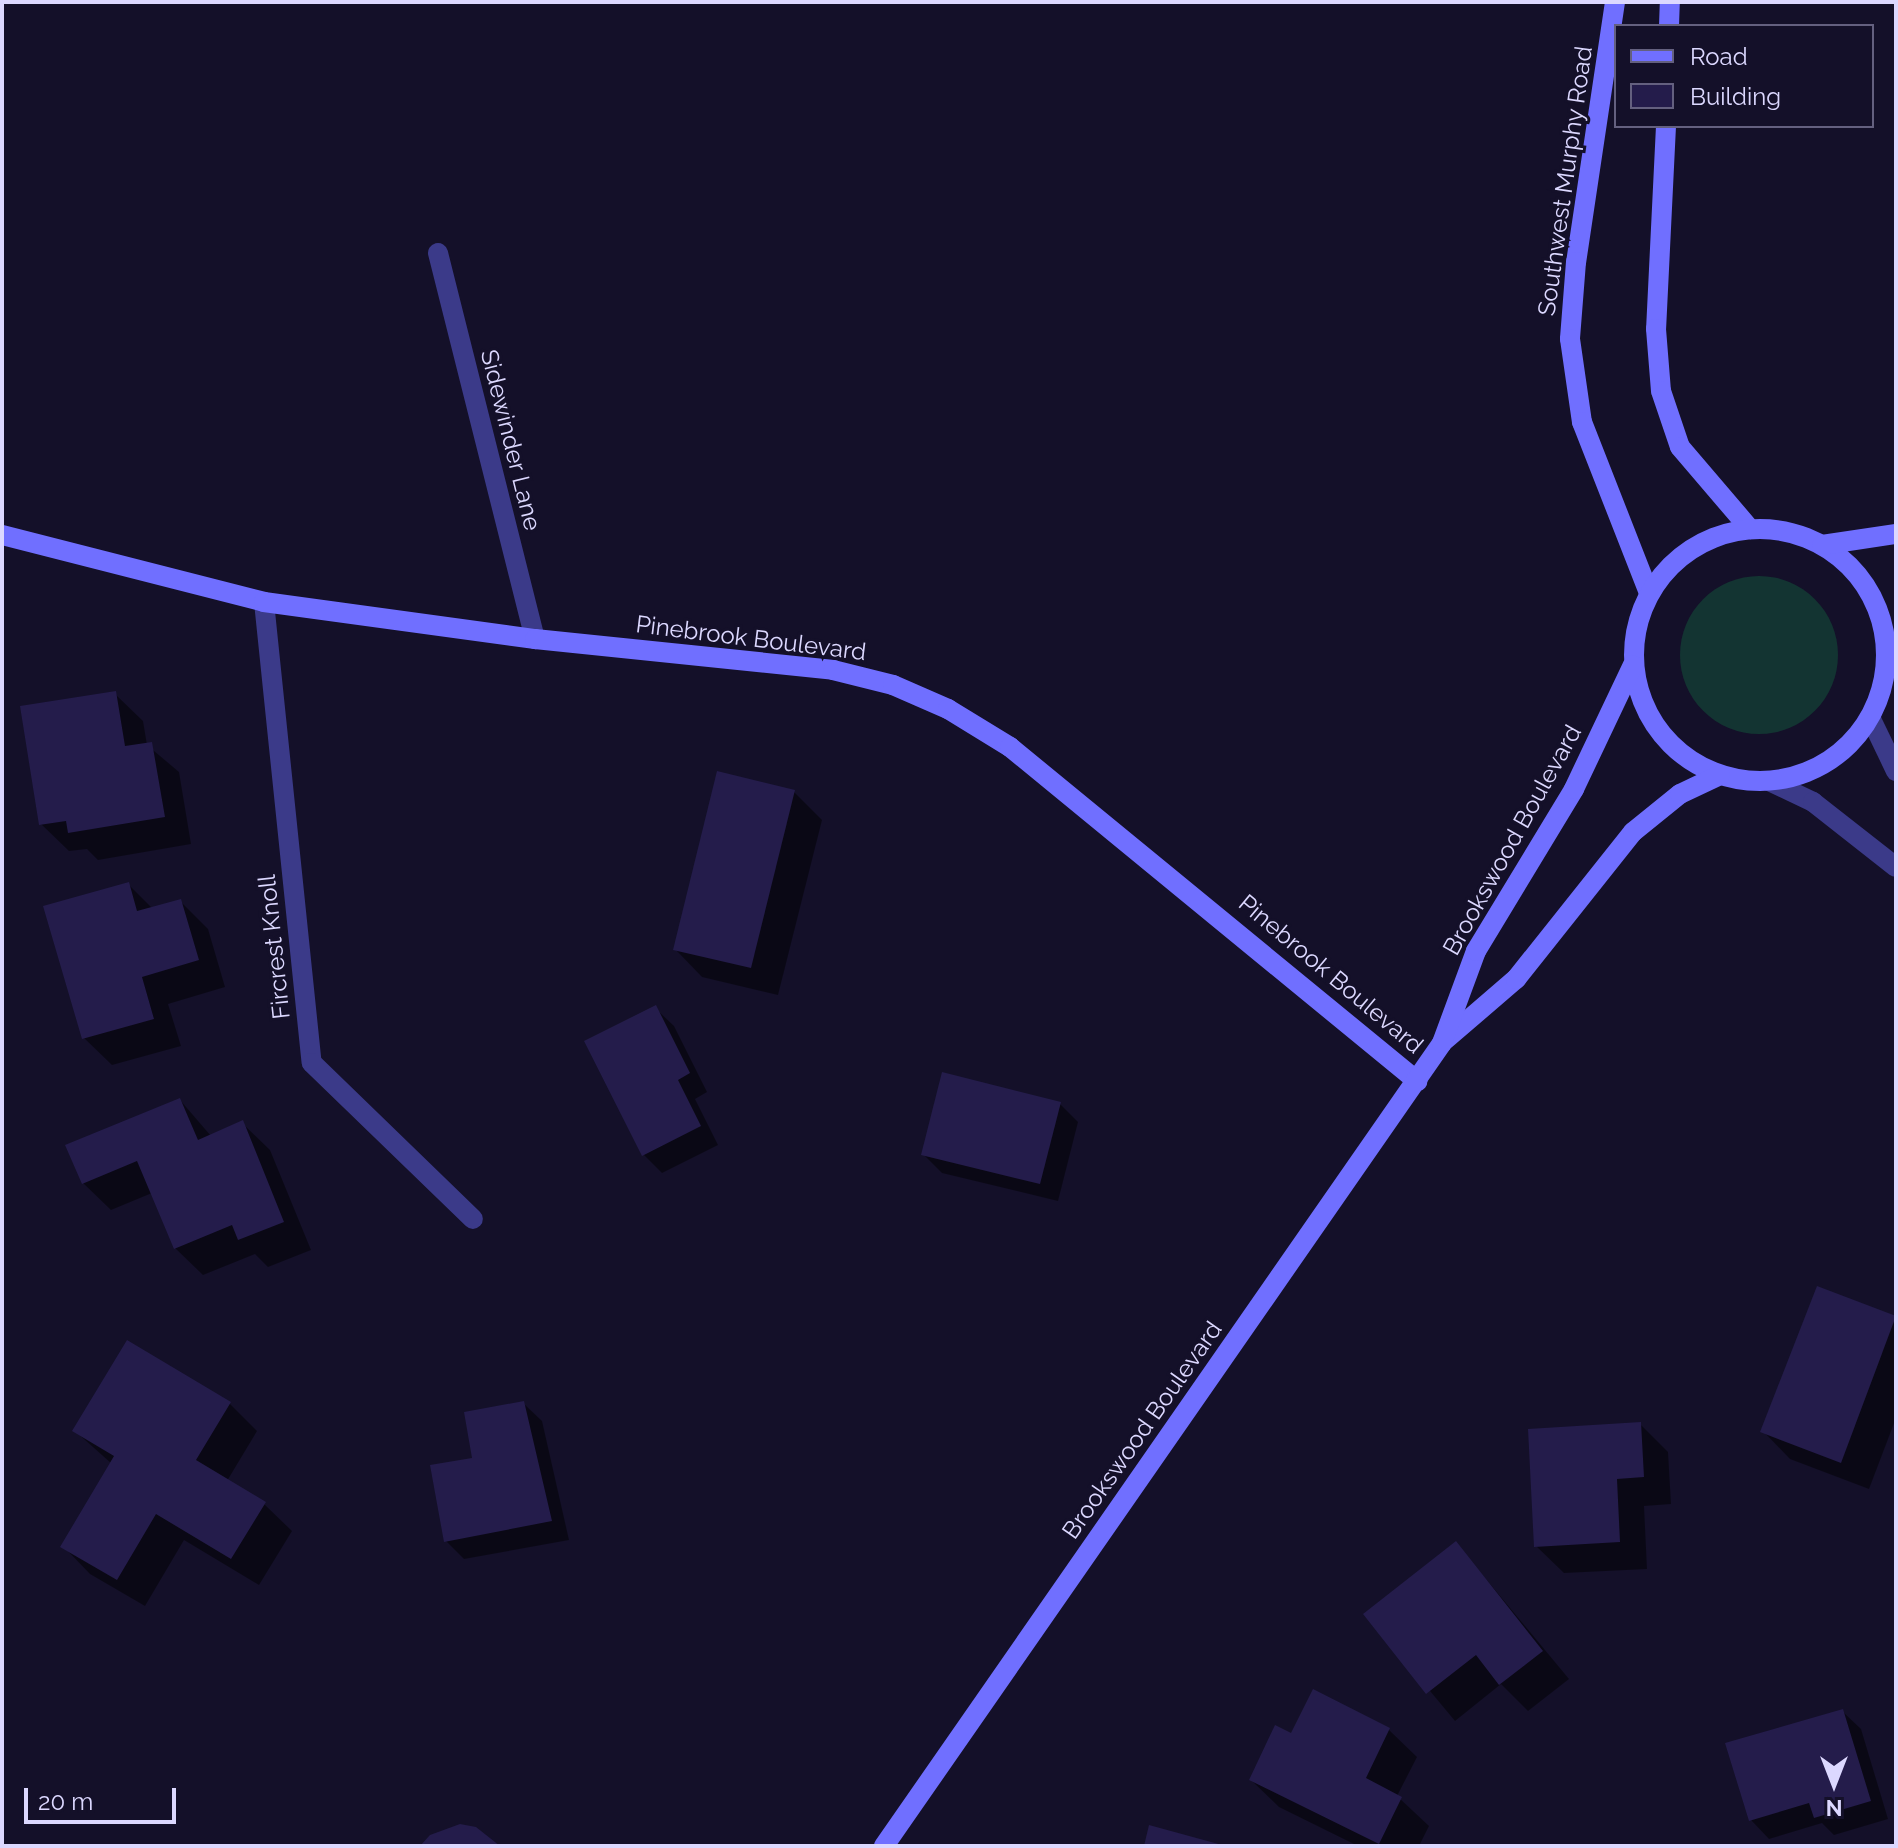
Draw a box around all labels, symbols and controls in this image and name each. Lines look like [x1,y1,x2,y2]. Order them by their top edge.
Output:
legend [1614,24,1874,128]
text: Road [1690,42,1748,71]
street label: Southwest Murphy Road [1532,44,1598,318]
text: Building [1690,82,1781,111]
street label: Sidewinder Lane [475,346,547,534]
street label: Pinebrook Boulevard [634,610,868,666]
street label: Brookswood Boulevard [1437,720,1587,960]
street label: Fircrest Knoll [252,873,296,1021]
street label: Pinebrook Boulevard [1233,888,1429,1060]
street label: Brookswood Boulevard [1056,1316,1228,1544]
north arrow [1794,1744,1874,1824]
scale bar [28,1772,180,1822]
text: 20 m [38,1787,93,1816]
text: N [1826,1795,1842,1821]

